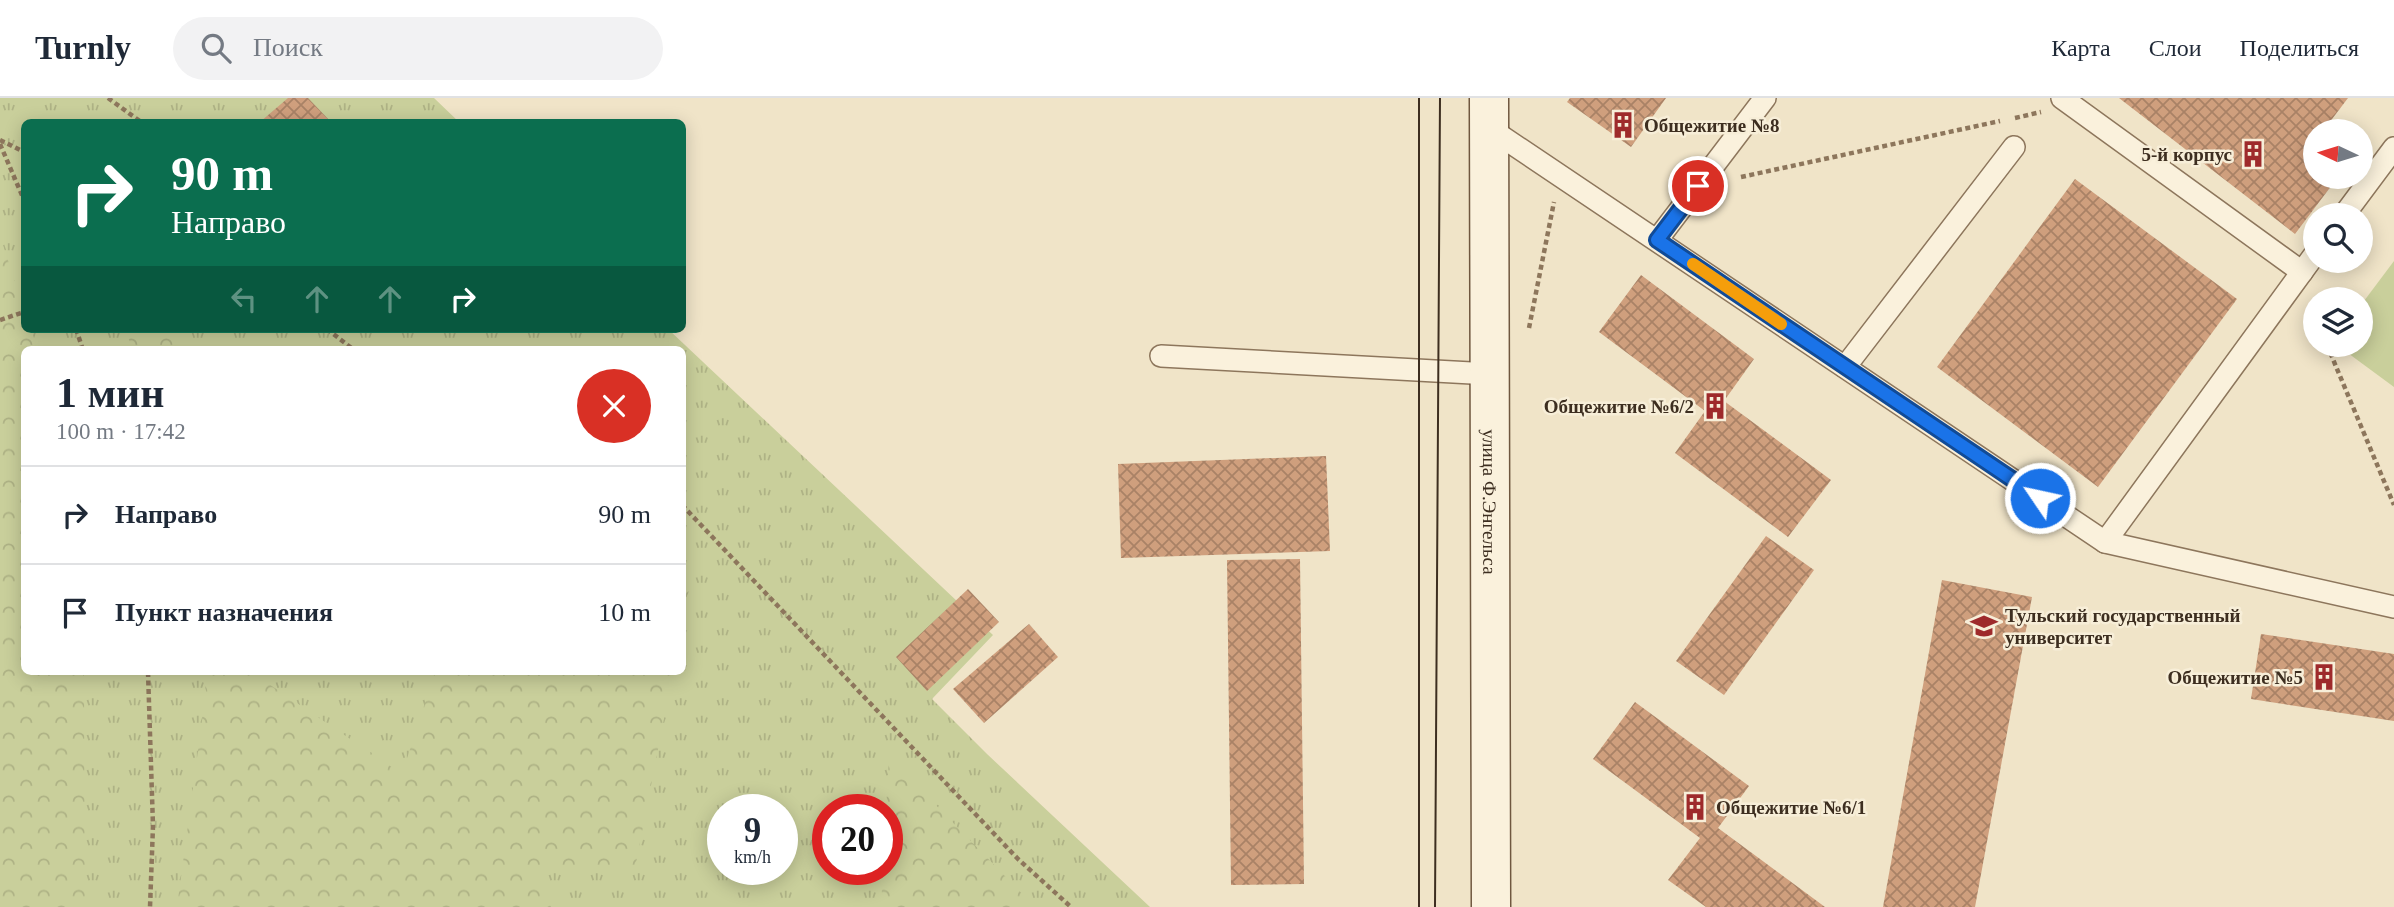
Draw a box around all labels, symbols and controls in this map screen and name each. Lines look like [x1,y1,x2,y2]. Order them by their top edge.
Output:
search box [173,17,663,80]
icon: search [197,29,235,67]
text: Turnly [35,30,131,66]
text: Поиск [253,33,323,62]
text: Карта [2051,35,2111,61]
text: Слои [2149,35,2202,61]
text: Поделиться [2240,35,2359,61]
building icon: Общежитие №8 [1608,110,1638,140]
place label: Общежитие №8 [1644,115,1780,136]
north arrow [2303,119,2373,189]
map controls [2303,119,2373,357]
building icon: 5-й корпус [2238,139,2268,169]
place label: 5-й корпус [2141,144,2232,165]
text: 90 m [171,146,273,201]
icon: right [56,147,147,238]
pin [1668,156,1728,216]
icon: arrive [1679,167,1717,205]
button: search [2303,203,2373,273]
text: Направо [171,204,286,240]
icon: left [225,280,263,318]
icon: ahead [298,280,336,318]
icon: ahead [371,280,409,318]
icon: right [444,280,482,318]
button: layers [2303,287,2373,357]
button: close [577,369,651,443]
text: 1 мин [56,370,165,416]
building icon: Общежитие №6/2 [1700,391,1730,421]
place label: Общежитие №6/2 [1544,396,1694,417]
text: 100 m · 17:42 [56,419,186,444]
street label: улица Ф.Энгельса [1479,429,1500,575]
position arrow [2003,461,2077,535]
icon: right [56,496,94,534]
text: Направо [115,500,217,529]
text: 90 m [598,500,651,529]
icon: arrive [56,594,94,632]
text: Пункт назначения [115,598,333,627]
text: 10 m [598,598,651,627]
place label: Тульский государственный университет [2005,605,2240,648]
school or university icon: Тульский государственный университет [1969,611,1999,641]
building icon: Общежитие №5 [2309,662,2339,692]
place label: Общежитие №5 [2167,667,2303,688]
building icon: Общежитие №6/1 [1680,792,1710,822]
speed limit sign: 20 [812,794,903,885]
place label: Общежитие №6/1 [1716,797,1866,818]
text: 9 [744,811,761,850]
text: km/h [734,847,771,867]

